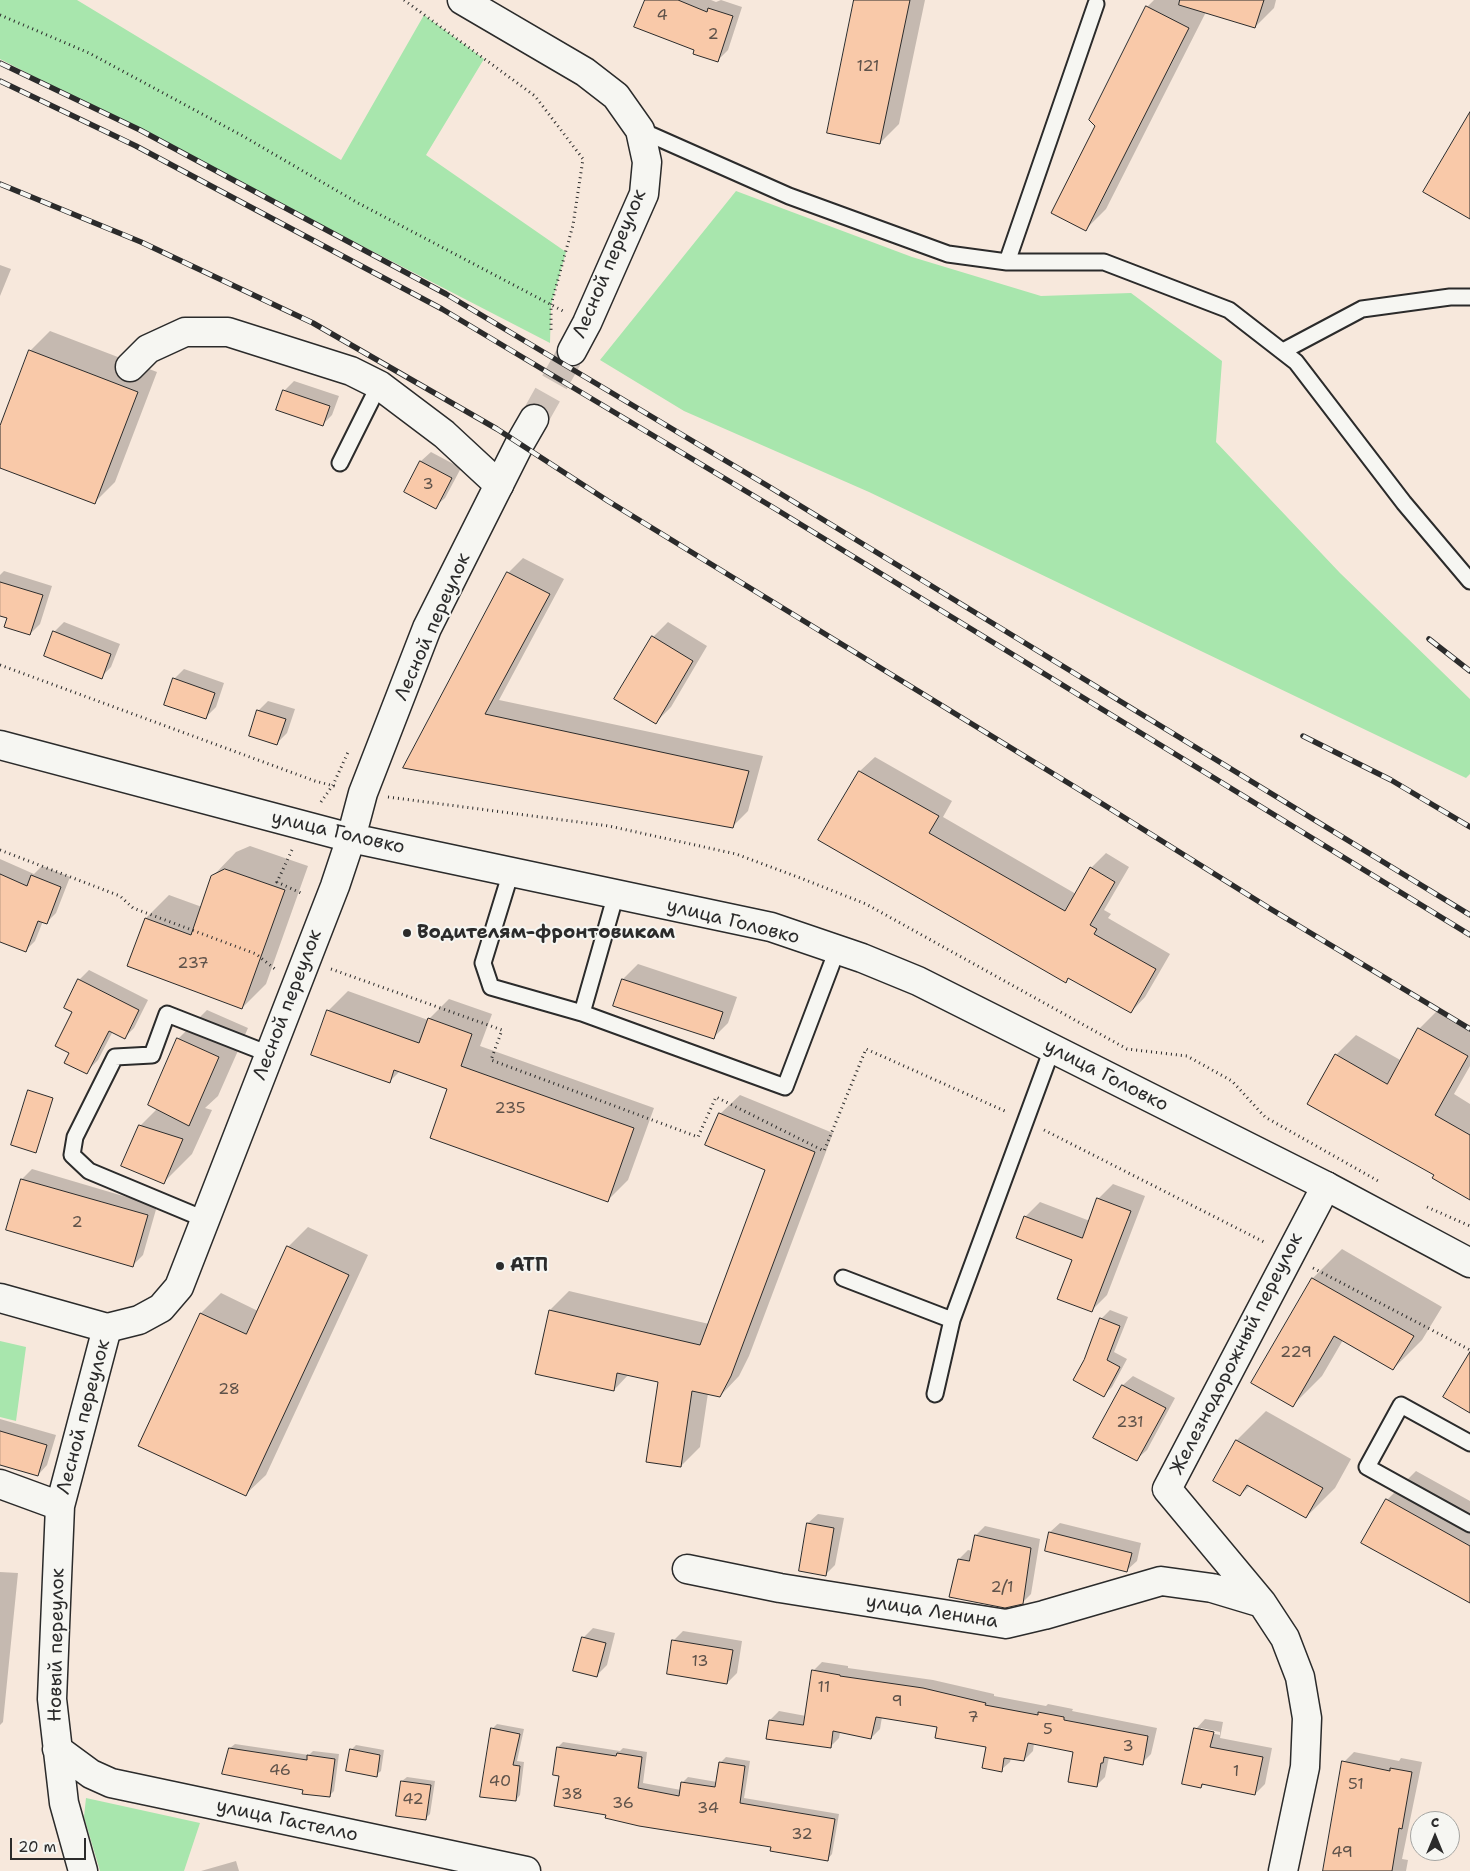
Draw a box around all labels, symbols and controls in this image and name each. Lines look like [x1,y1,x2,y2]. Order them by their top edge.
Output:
house number: 4 [656,6,668,26]
house number: 2 [707,25,719,45]
house number: 121 [857,57,879,77]
street label: Лесной переулок [568,186,652,342]
house number: 3 [422,475,434,495]
street label: Лесной переулок [390,550,476,704]
street label: улица Головко [269,807,407,859]
street label: улица Головко [664,894,802,950]
place label: Водителям-фронтовикам [417,922,675,944]
street label: Лесной переулок [249,927,327,1083]
marker: Водителям-фронтовикам [401,927,413,939]
house number: 237 [177,954,209,974]
street label: улица Головко [1040,1035,1172,1117]
house number: 235 [495,1099,525,1119]
house number: 2 [71,1213,83,1233]
street label: Железнодорожный переулок [1166,1229,1308,1479]
place label: АТП [510,1255,548,1277]
marker: АТП [494,1260,506,1272]
street label: Лесной переулок [52,1337,116,1497]
house number: 229 [1280,1343,1312,1363]
house number: 28 [218,1380,240,1400]
house number: 231 [1116,1413,1144,1433]
street label: Новый переулок [44,1568,70,1722]
house number: 2/1 [990,1578,1014,1598]
street label: улица Ленина [864,1590,1000,1634]
house number: 13 [691,1652,709,1672]
house number: 11 [818,1678,830,1698]
house number: 9 [891,1692,903,1712]
house number: 7 [967,1708,979,1728]
house number: 5 [1043,1720,1053,1740]
house number: 3 [1122,1737,1134,1757]
house number: 46 [269,1761,291,1781]
house number: 1 [1233,1762,1239,1782]
house number: 40 [489,1772,511,1792]
house number: 51 [1348,1775,1364,1795]
house number: 38 [561,1785,583,1805]
house number: 42 [402,1790,424,1810]
house number: 36 [612,1794,634,1814]
street label: улица Гастелло [214,1795,360,1847]
house number: 34 [697,1799,719,1819]
north arrow [1410,1811,1460,1861]
text: С [1431,1813,1439,1831]
house number: 32 [791,1825,813,1845]
scale bar [12,1828,89,1860]
text: 20 m [18,1837,57,1857]
house number: 49 [1331,1843,1353,1863]

